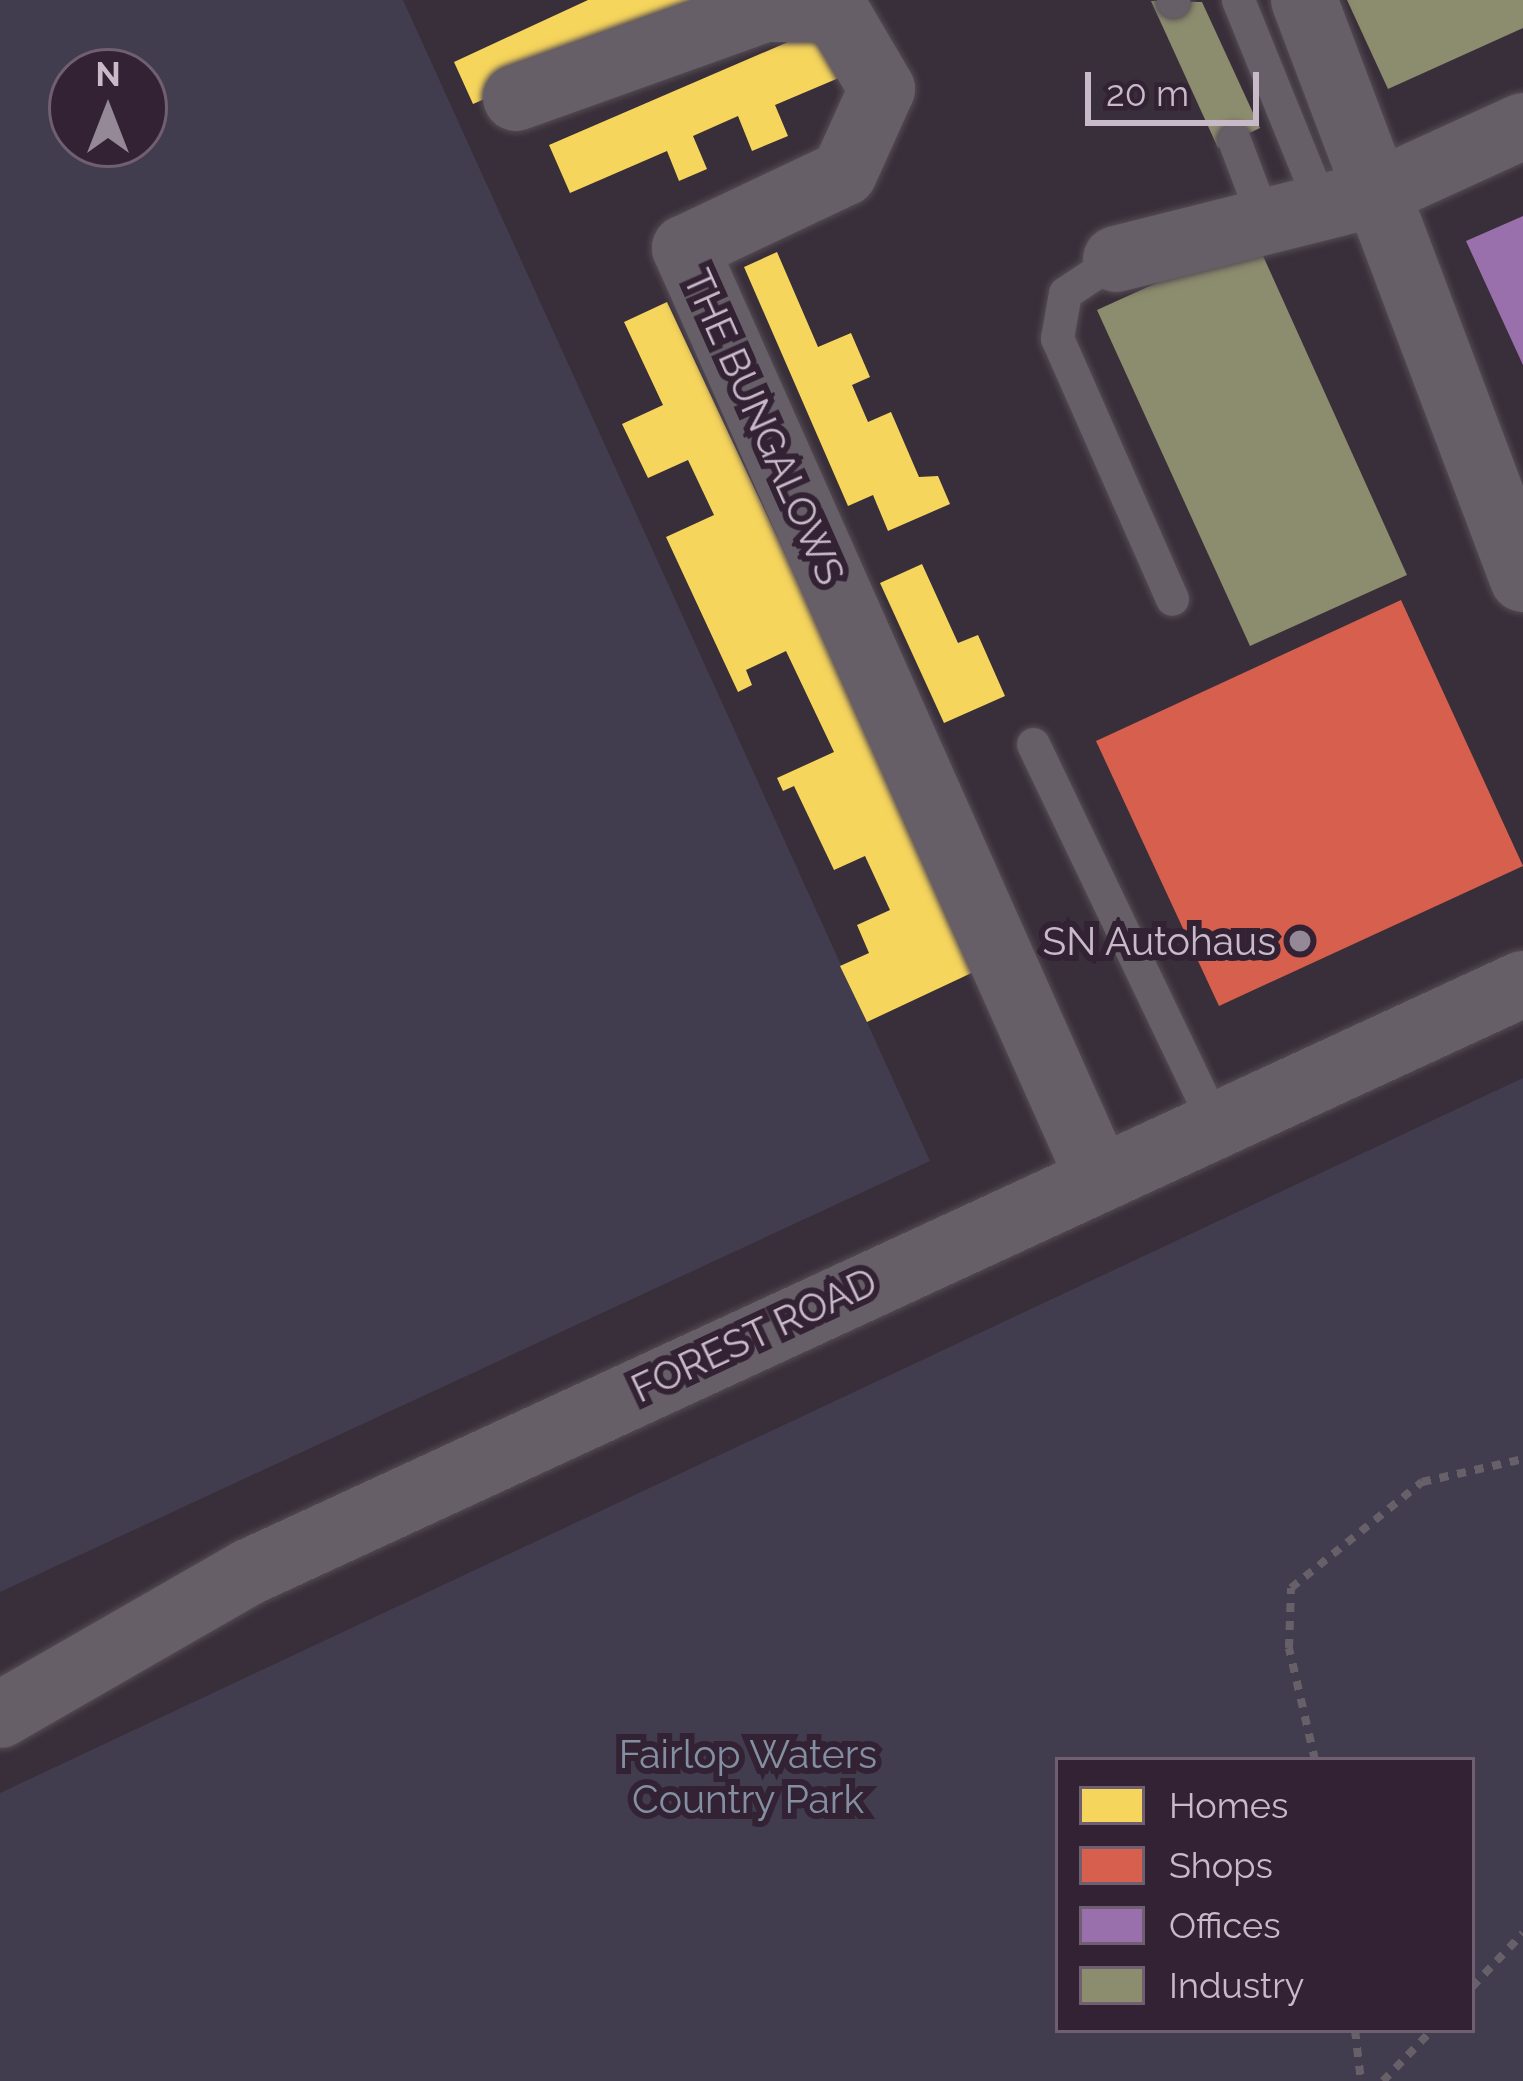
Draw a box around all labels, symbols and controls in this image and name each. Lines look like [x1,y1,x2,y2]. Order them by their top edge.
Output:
north arrow [48,48,168,168]
scale bar [1091,48,1265,122]
text: N [95,55,121,94]
text: 20 m [1106,72,1189,114]
street label: THE BUNGALOWS [674,262,854,592]
place label: SN Autohaus [1041,918,1276,964]
marker: SN Autohaus [1287,928,1313,954]
street label: FOREST ROAD [624,1258,884,1412]
park label: Fairlop Waters Country Park [618,1732,878,1823]
legend [1055,1757,1475,2033]
text: Homes [1169,1784,1288,1826]
text: Shops [1169,1844,1273,1886]
text: Offices [1169,1904,1281,1946]
text: Industry [1169,1964,1304,2006]

